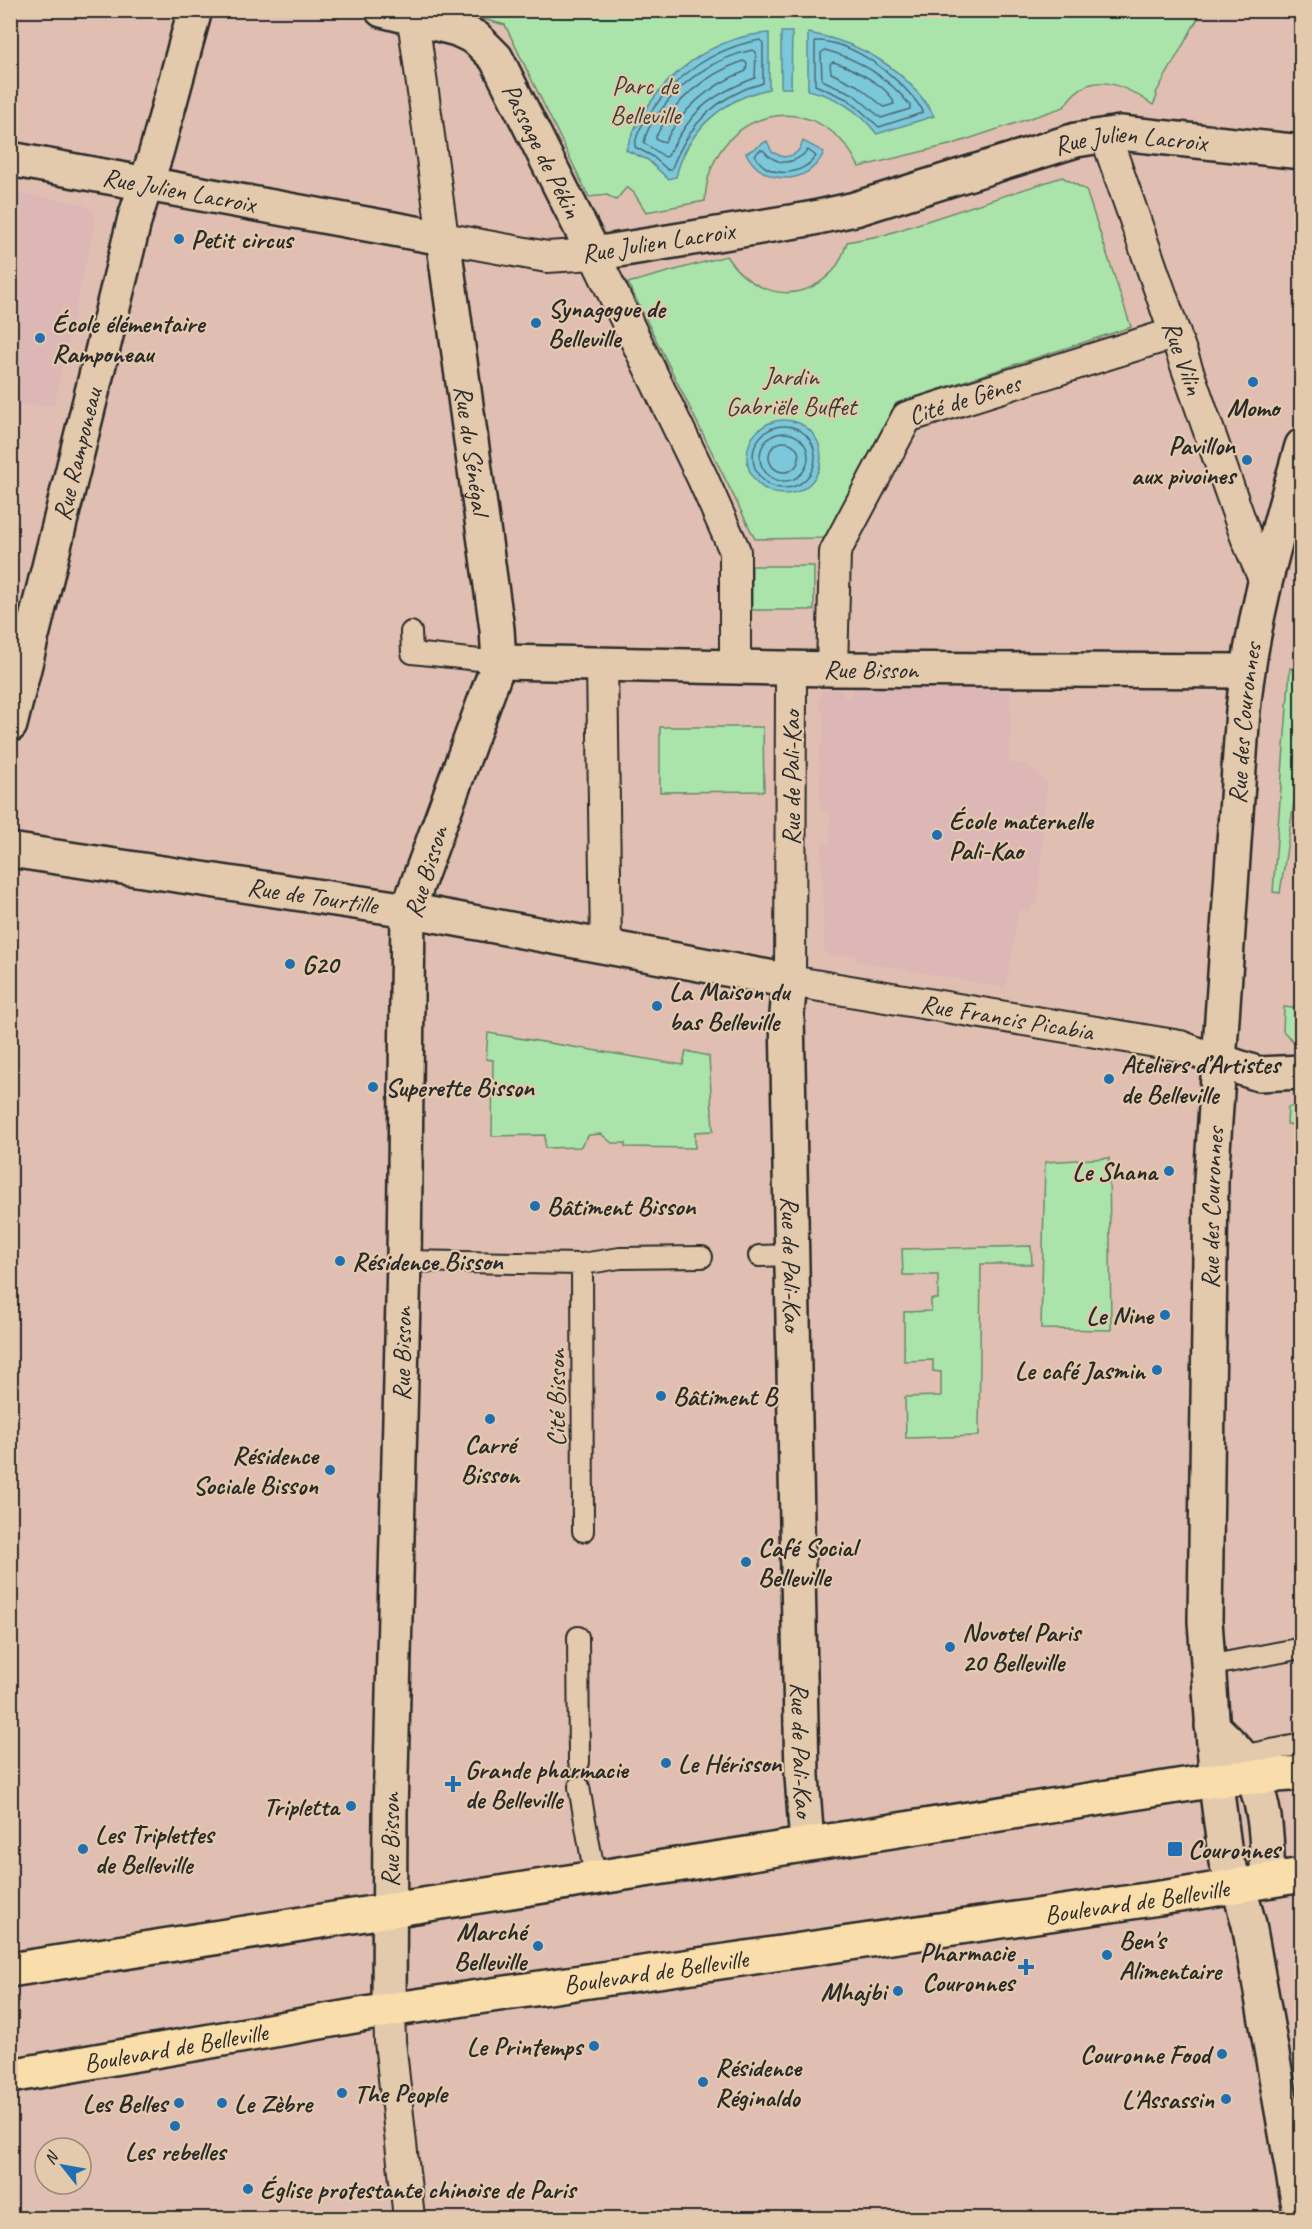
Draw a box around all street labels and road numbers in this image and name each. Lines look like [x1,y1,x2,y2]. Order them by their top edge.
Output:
street label: Passage de Pékin [495,78,590,224]
street label: Rue Julien Lacroix [1050,116,1211,162]
street label: Rue Julien Lacroix [100,160,260,220]
street label: Rue Julien Lacroix [579,213,739,270]
street label: Rue Vilin [1155,316,1212,399]
street label: Cité de Gênes [904,365,1026,432]
street label: Rue Ramponeau [45,383,109,524]
street label: Rue du Sénégal [447,383,498,521]
street label: Rue des Couronnes [1220,638,1269,805]
street label: Rue Bisson [823,652,919,686]
street label: Rue de Pali-Kao [775,708,808,846]
street label: Rue Bisson [396,821,456,922]
street label: Rue de Tourtille [245,870,382,922]
street label: Rue Francis Picabia [918,987,1097,1048]
street label: Rue des Couronnes [1193,1124,1231,1289]
street label: Rue de Pali-Kao [774,1196,810,1334]
street label: Rue Bisson [385,1305,419,1401]
street label: Cité Bisson [540,1348,573,1447]
street label: Rue de Pali-Kao [784,1682,822,1821]
street label: Rue Bisson [374,1792,407,1887]
street label: Boulevard de Belleville [1042,1871,1233,1931]
street label: Boulevard de Belleville [561,1941,751,2001]
street label: Boulevard de Belleville [81,2015,272,2079]

